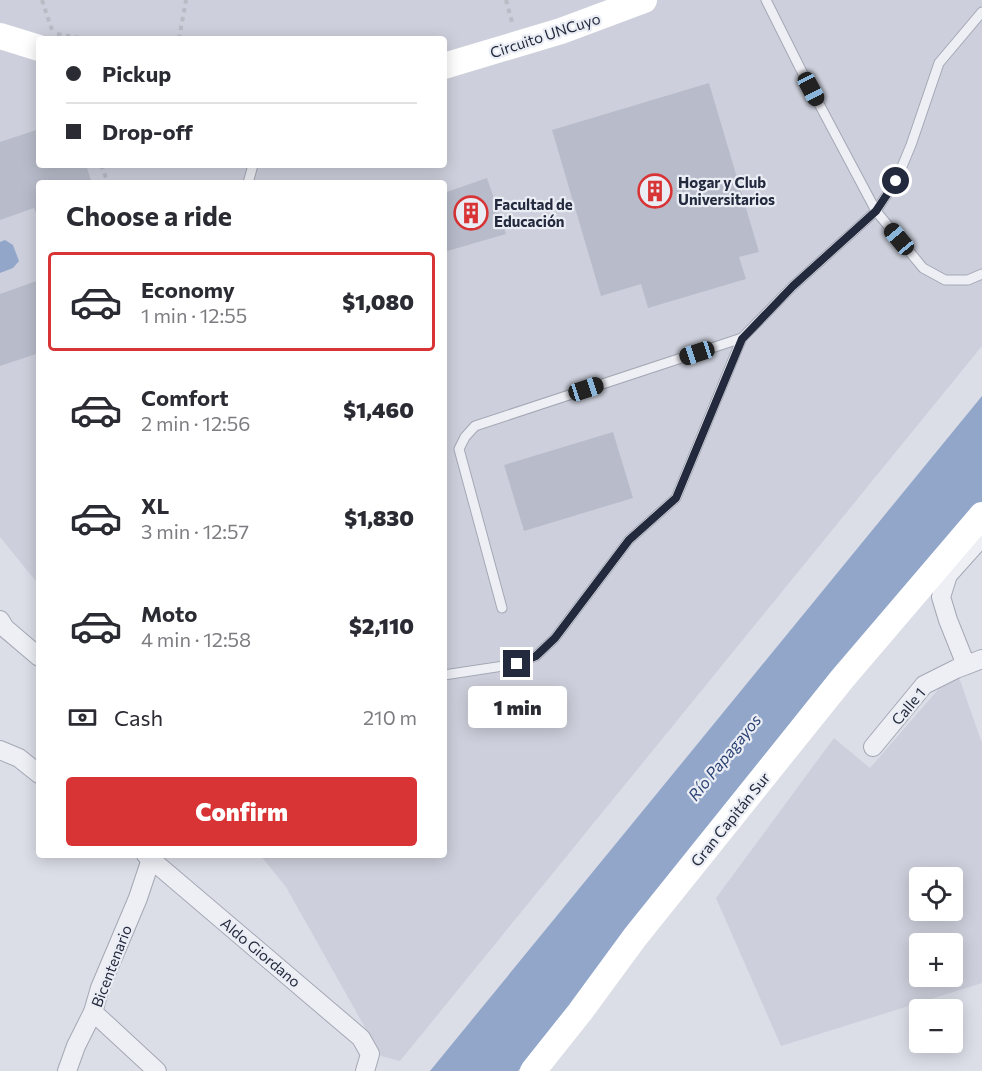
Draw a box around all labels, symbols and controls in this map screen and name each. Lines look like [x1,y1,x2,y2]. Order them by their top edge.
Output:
street label: Circuito UNCuyo [488,9,602,61]
text: Pickup [102,60,171,87]
car [795,69,827,109]
text: Drop-off [102,118,193,145]
route start [882,167,909,194]
building icon: Hogar y Club Universitarios [637,173,673,209]
place label: Hogar y Club Universitarios [678,173,775,208]
building icon: Facultad de Educación [453,195,489,231]
place label: Facultad de Educación [494,195,573,230]
text: Choose a ride [66,199,232,232]
car [881,219,917,259]
icon: car [69,275,123,329]
text: Economy [141,276,235,303]
text: $1,080 [342,288,414,315]
text: 1 min · 12:55 [141,303,247,327]
car [677,339,717,367]
car [566,375,606,403]
icon: car [69,383,123,437]
text: Comfort [141,384,229,411]
text: $1,460 [343,396,414,423]
text: 2 min · 12:56 [141,411,250,435]
icon: car [69,491,123,545]
text: XL [141,492,169,519]
text: $1,830 [344,504,414,531]
text: 3 min · 12:57 [141,519,249,543]
icon: car [69,599,123,653]
text: Moto [141,600,197,627]
text: $2,110 [349,612,414,639]
text: 4 min · 12:58 [141,627,251,651]
route end [503,650,530,677]
street label: Calle 1 [887,684,929,728]
callout: 1 min [468,685,566,727]
text: 1 min [493,695,542,719]
icon: cash [66,701,99,734]
text: Cash [114,704,163,731]
text: 210 m [363,705,417,729]
water label: Río Papagayos [684,710,764,804]
street label: Gran Capitán Sur [687,768,773,870]
button: Confirm [66,777,417,846]
map controls [909,867,963,1053]
button: locate [909,867,963,921]
street label: Aldo Giordano [218,914,304,990]
street label: Bicentenario [87,922,135,1010]
button: + [909,933,963,987]
button: − [909,999,963,1053]

